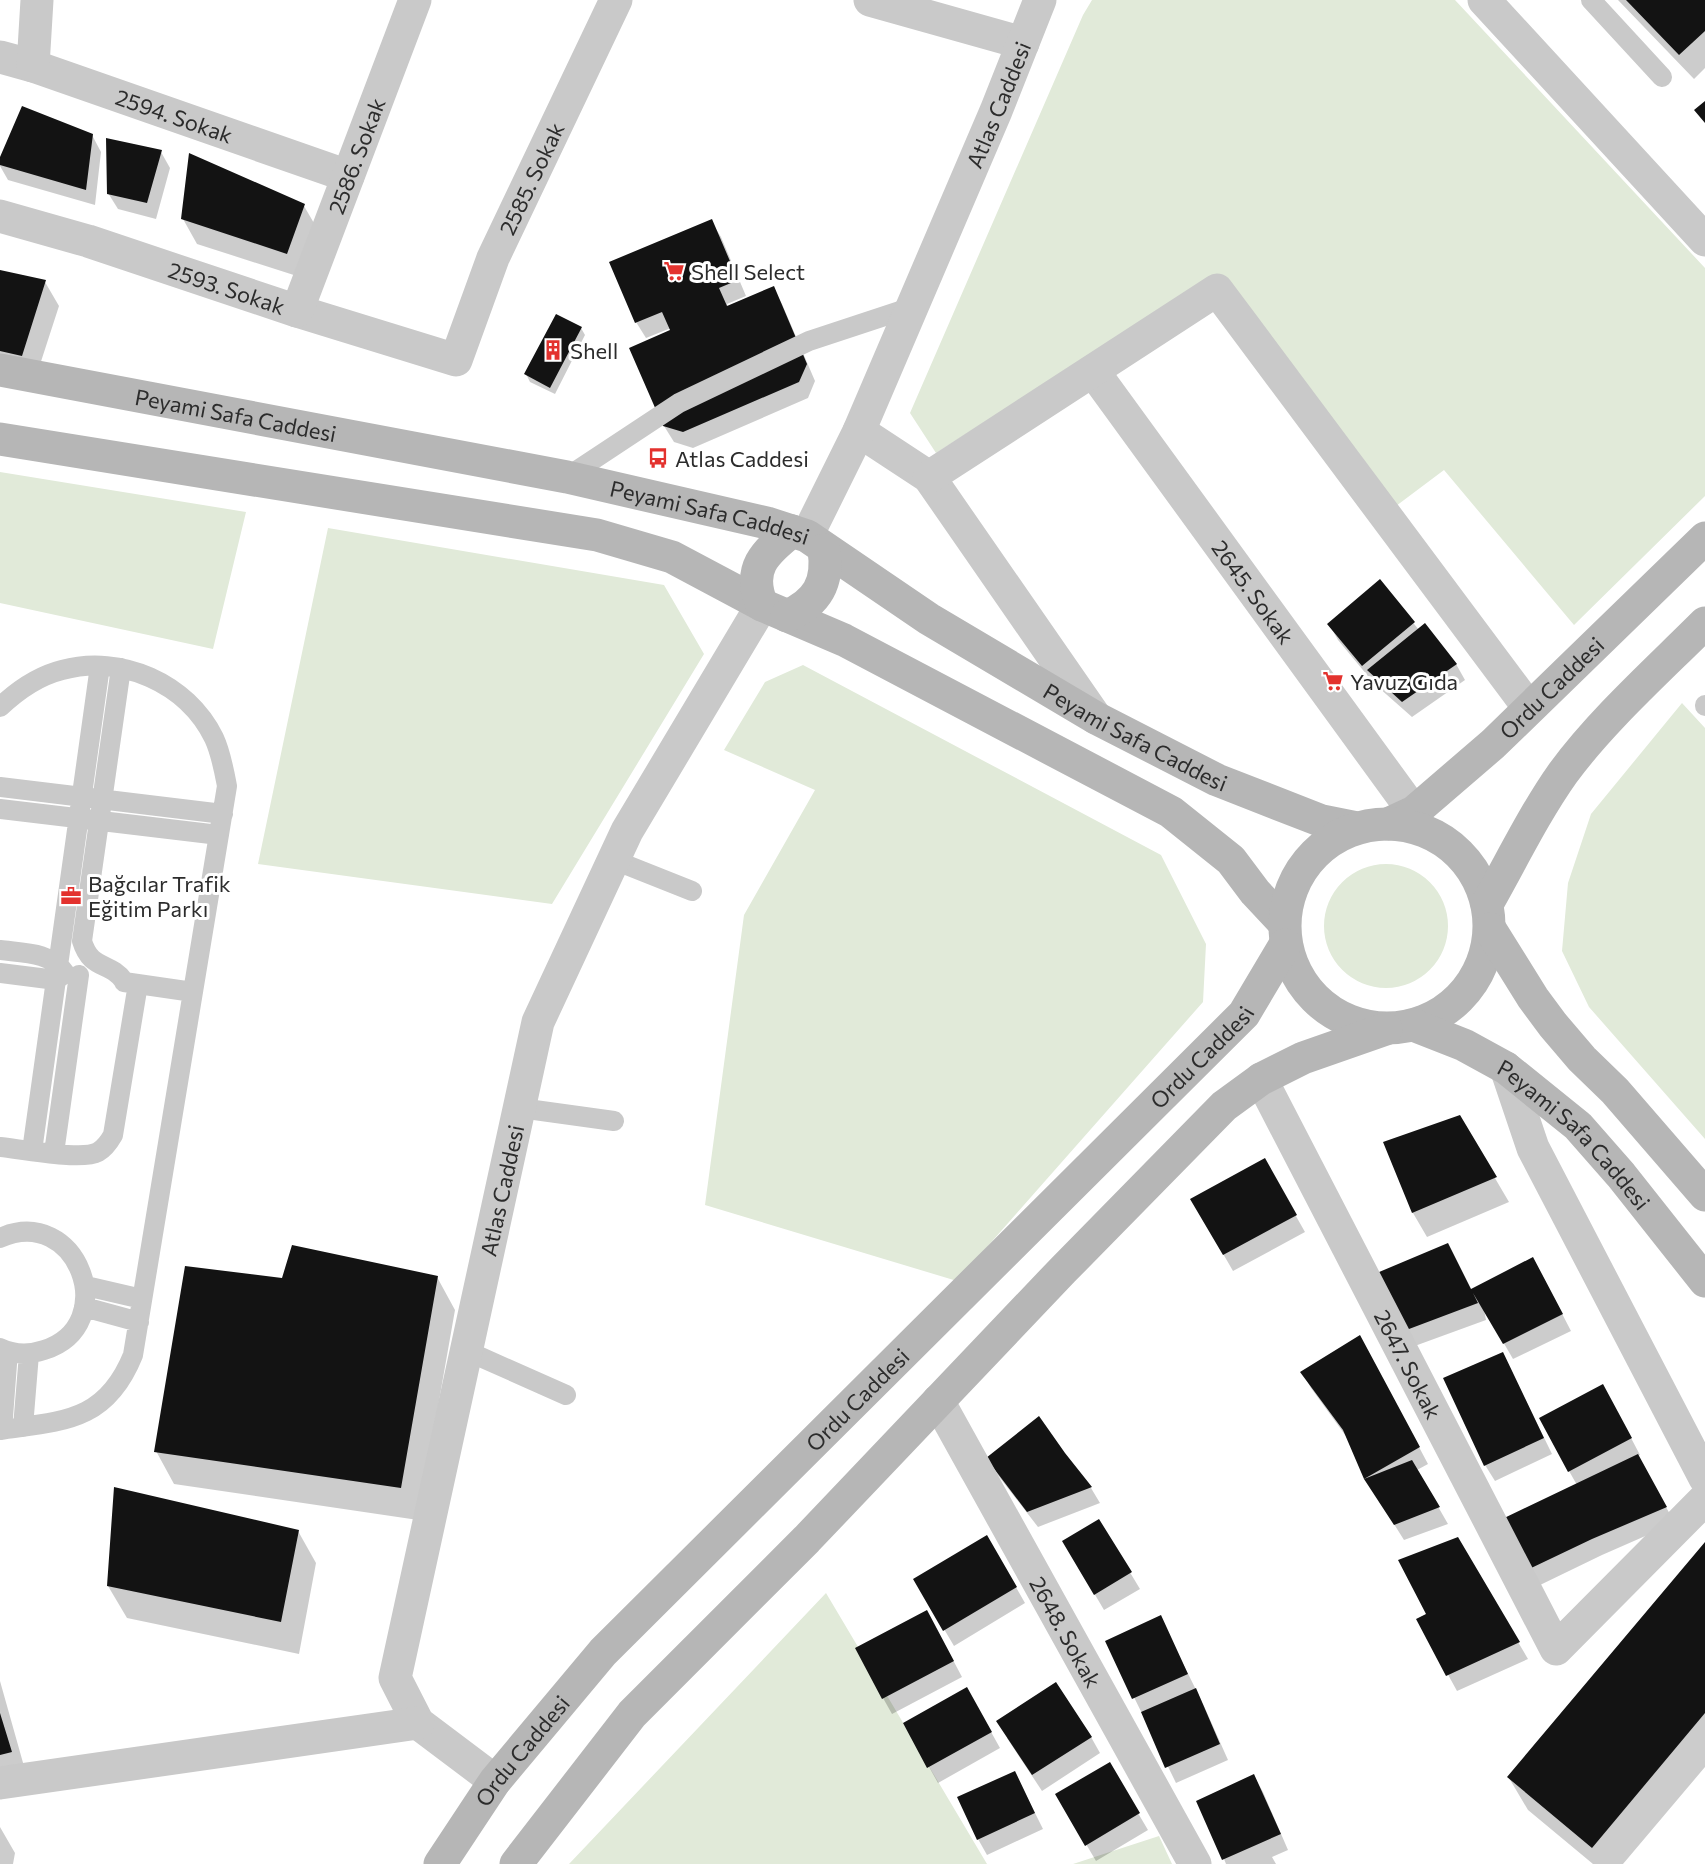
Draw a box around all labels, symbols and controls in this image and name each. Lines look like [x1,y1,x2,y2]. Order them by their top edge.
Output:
street label: Atlas Caddesi [960,37,1036,172]
street label: 2594. Sokak [112,83,237,148]
street label: 2586. Sokak [322,94,390,218]
street label: 2585. Sokak [493,118,569,239]
street label: 2593. Sokak [165,255,289,320]
place label: Shell Select [691,258,805,285]
supermarket icon: Shell Select [662,259,686,283]
place label: Shell [570,337,618,364]
building icon: Shell [541,338,565,362]
street label: Peyami Safa Caddesi [133,382,339,447]
place label: Atlas Caddesi [675,445,809,472]
bus stop icon: Atlas Caddesi [646,446,670,470]
street label: Peyami Safa Caddesi [608,474,813,549]
street label: 2645. Sokak [1207,535,1300,649]
street label: Ordu Caddesi [1493,631,1609,744]
place label: Yavuz Gıda [1350,668,1458,695]
supermarket icon: Yavuz Gıda [1321,669,1345,693]
street label: Peyami Safa Caddesi [1039,677,1232,796]
place label: Bağcılar Trafik Eğitim Parkı [88,870,231,922]
office icon: Bağcılar Trafik Eğitim Parkı [59,884,83,908]
street label: Ordu Caddesi [1144,1001,1259,1114]
street label: Peyami Safa Caddesi [1493,1053,1656,1215]
street label: Atlas Caddesi [474,1122,529,1259]
street label: 2647. Sokak [1369,1305,1448,1423]
street label: Ordu Caddesi [800,1342,914,1456]
street label: 2648. Sokak [1025,1572,1108,1692]
street label: Ordu Caddesi [469,1690,575,1811]

